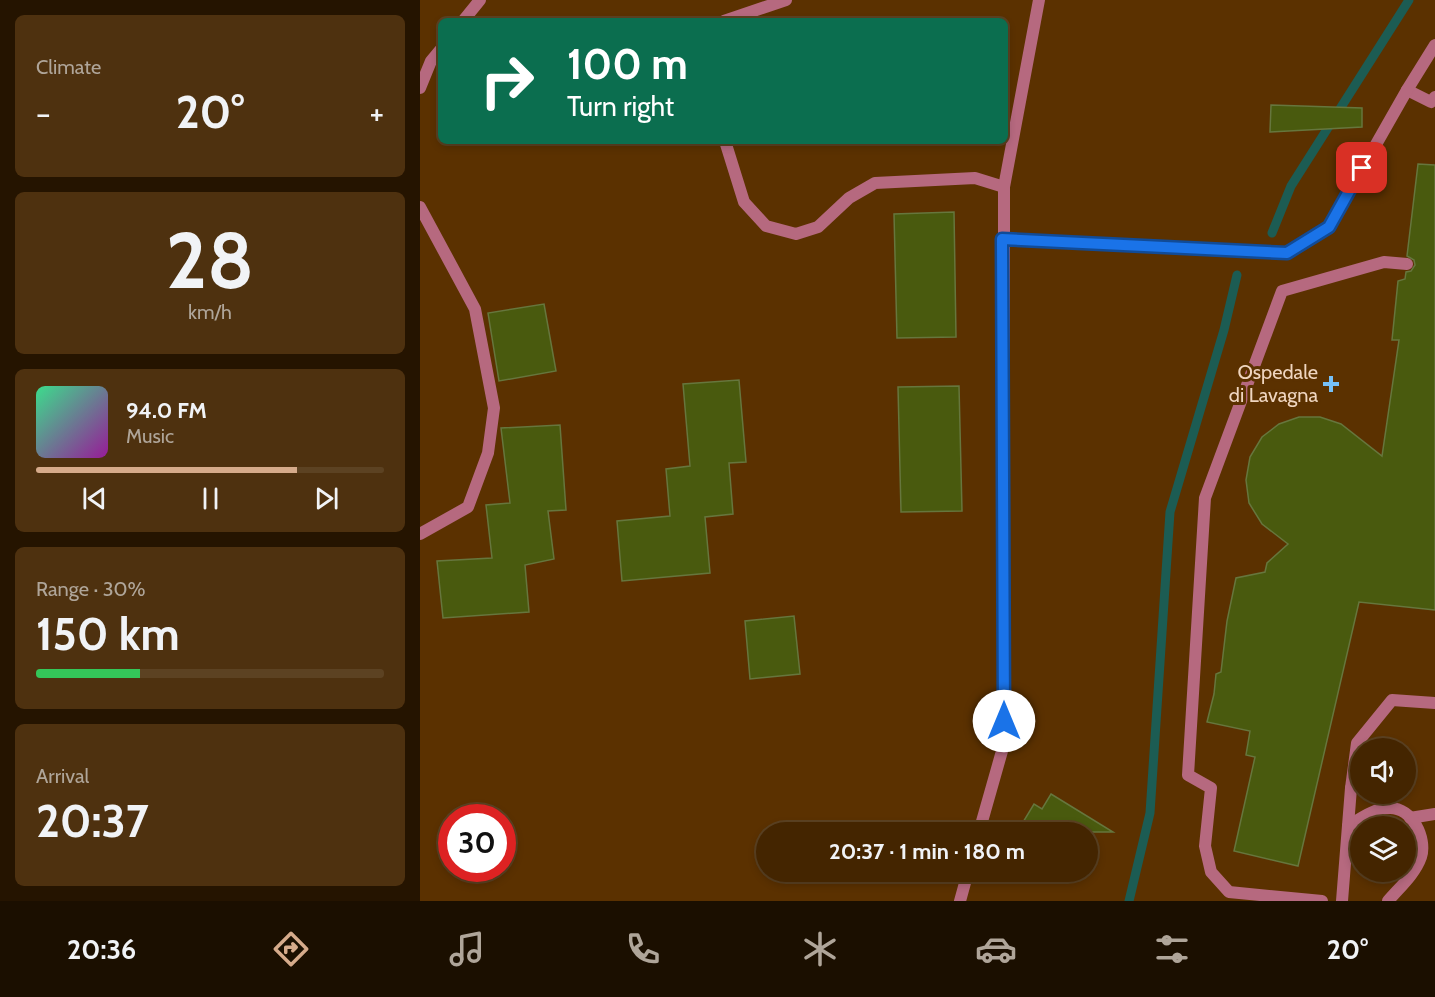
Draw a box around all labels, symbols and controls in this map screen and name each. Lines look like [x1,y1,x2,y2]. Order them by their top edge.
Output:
text: 100 m [567,38,688,90]
icon: right [468,42,546,120]
text: Climate [36,55,101,79]
text: 20° [176,85,244,139]
text: Turn right [567,90,674,123]
text: − [36,93,51,133]
text: + [369,93,384,133]
pin [1336,142,1387,193]
icon: arrive [1345,151,1378,184]
text: 28 [166,213,254,308]
text: km/h [188,300,232,324]
place label: Ospedale di Lavagna [1229,360,1318,407]
marker: Ospedale di Lavagna [1322,375,1340,393]
text: 94.0 FM [126,397,207,424]
text: Music [126,424,174,448]
icon: previous [78,482,111,515]
icon: pause [194,482,227,515]
icon: next [310,482,343,515]
text: Range · 30% [36,577,145,601]
text: 150 km [36,607,180,661]
position arrow [972,689,1036,753]
map controls [1350,738,1416,882]
button: sound [1350,738,1416,804]
text: Arrival [36,764,89,788]
text: 20:37 [36,794,149,848]
speed limit sign: 30 [438,804,516,882]
button: layers [1350,816,1416,882]
text: 20:37 · 1 min · 180 m [829,838,1025,865]
icon: directions [270,928,312,970]
icon: music [446,928,488,970]
icon: phone [622,928,664,970]
icon: climate [799,928,841,970]
icon: car [975,928,1017,970]
icon: filters [1151,928,1193,970]
text: 20:36 [67,933,136,966]
text: 20° [1327,933,1368,966]

